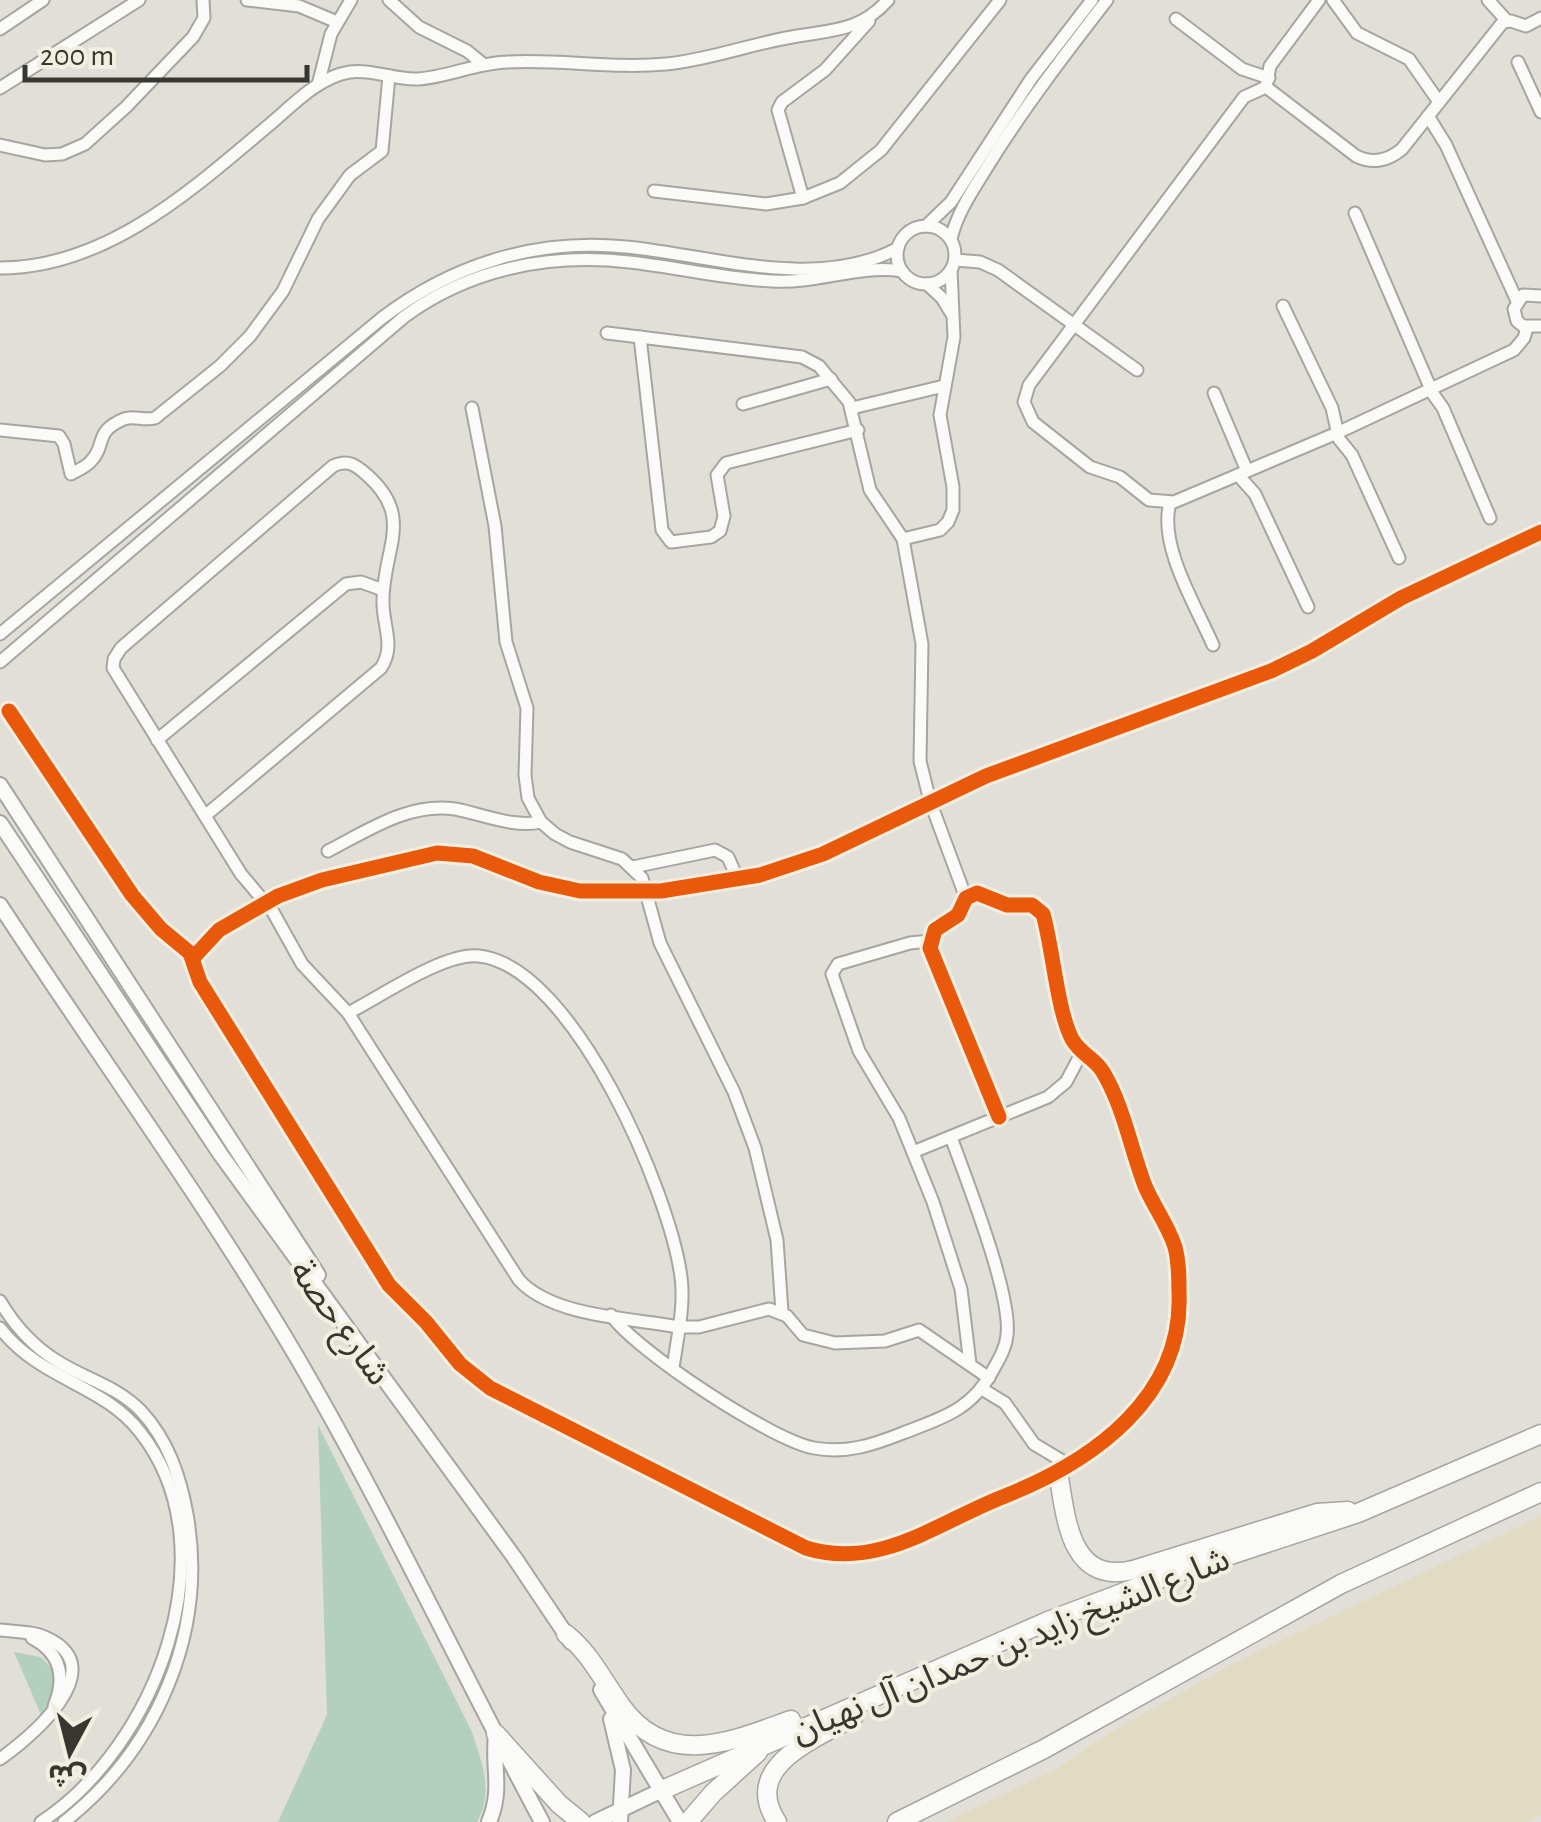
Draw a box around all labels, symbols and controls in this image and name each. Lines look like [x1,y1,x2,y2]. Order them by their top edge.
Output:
scale bar [25,20,308,82]
text: 200 m [40,41,114,71]
street label: شارع حصة [277,1254,397,1396]
street label: شارع الشيخ زايد بن حمدان آل نهيان [786,1540,1237,1756]
north arrow [20,1702,120,1802]
text: ش [46,1759,88,1791]

